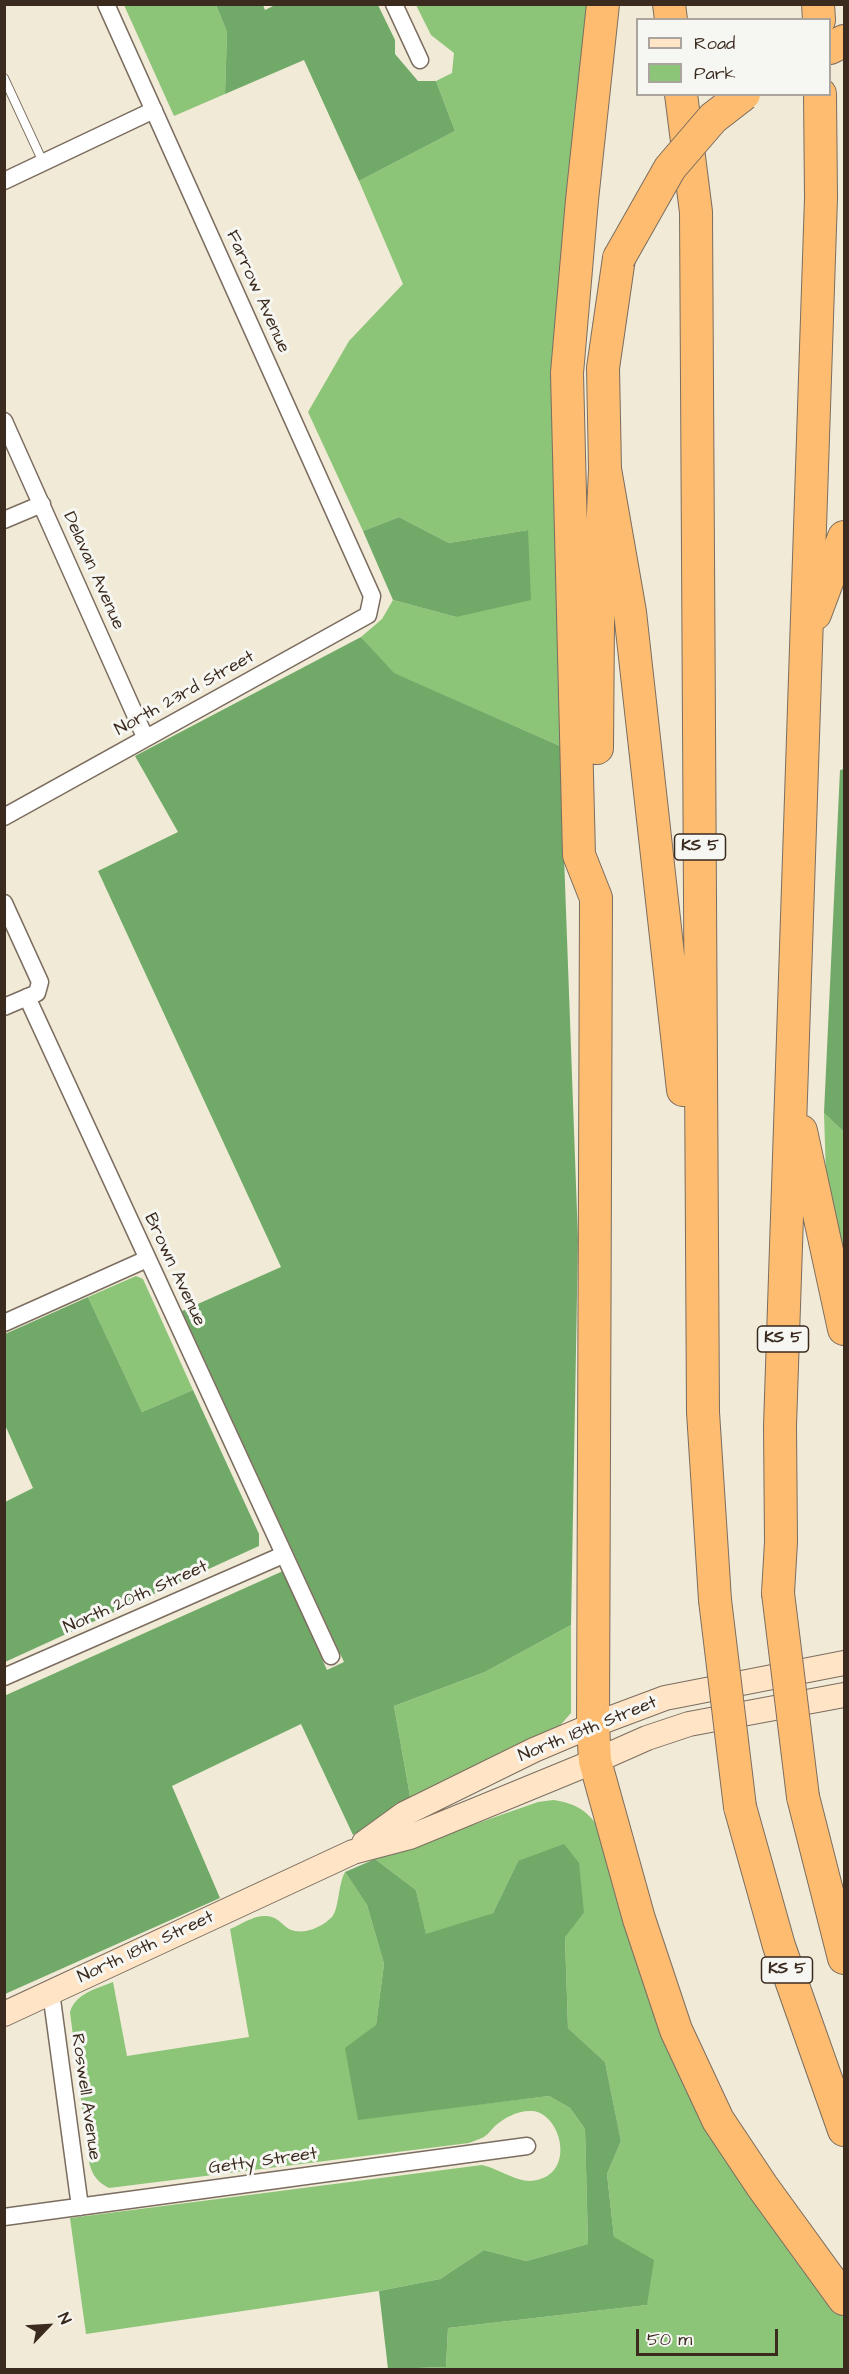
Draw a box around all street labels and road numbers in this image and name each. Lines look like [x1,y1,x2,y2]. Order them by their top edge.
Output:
street label: Farrow Avenue [220,227,294,357]
street label: Delavan Avenue [57,509,129,633]
street label: North 23rd Street [112,647,258,741]
road number: KS 5 [674,834,726,860]
street label: Brown Avenue [138,1210,210,1330]
road number: KS 5 [758,1326,808,1352]
street label: North 20th Street [61,1557,211,1639]
street label: North 18th Street [516,1692,660,1768]
street label: North 18th Street [75,1907,217,1989]
road number: KS 5 [762,1957,812,1983]
street label: Roswell Avenue [65,2032,105,2162]
street label: Getty Street [207,2144,319,2180]

